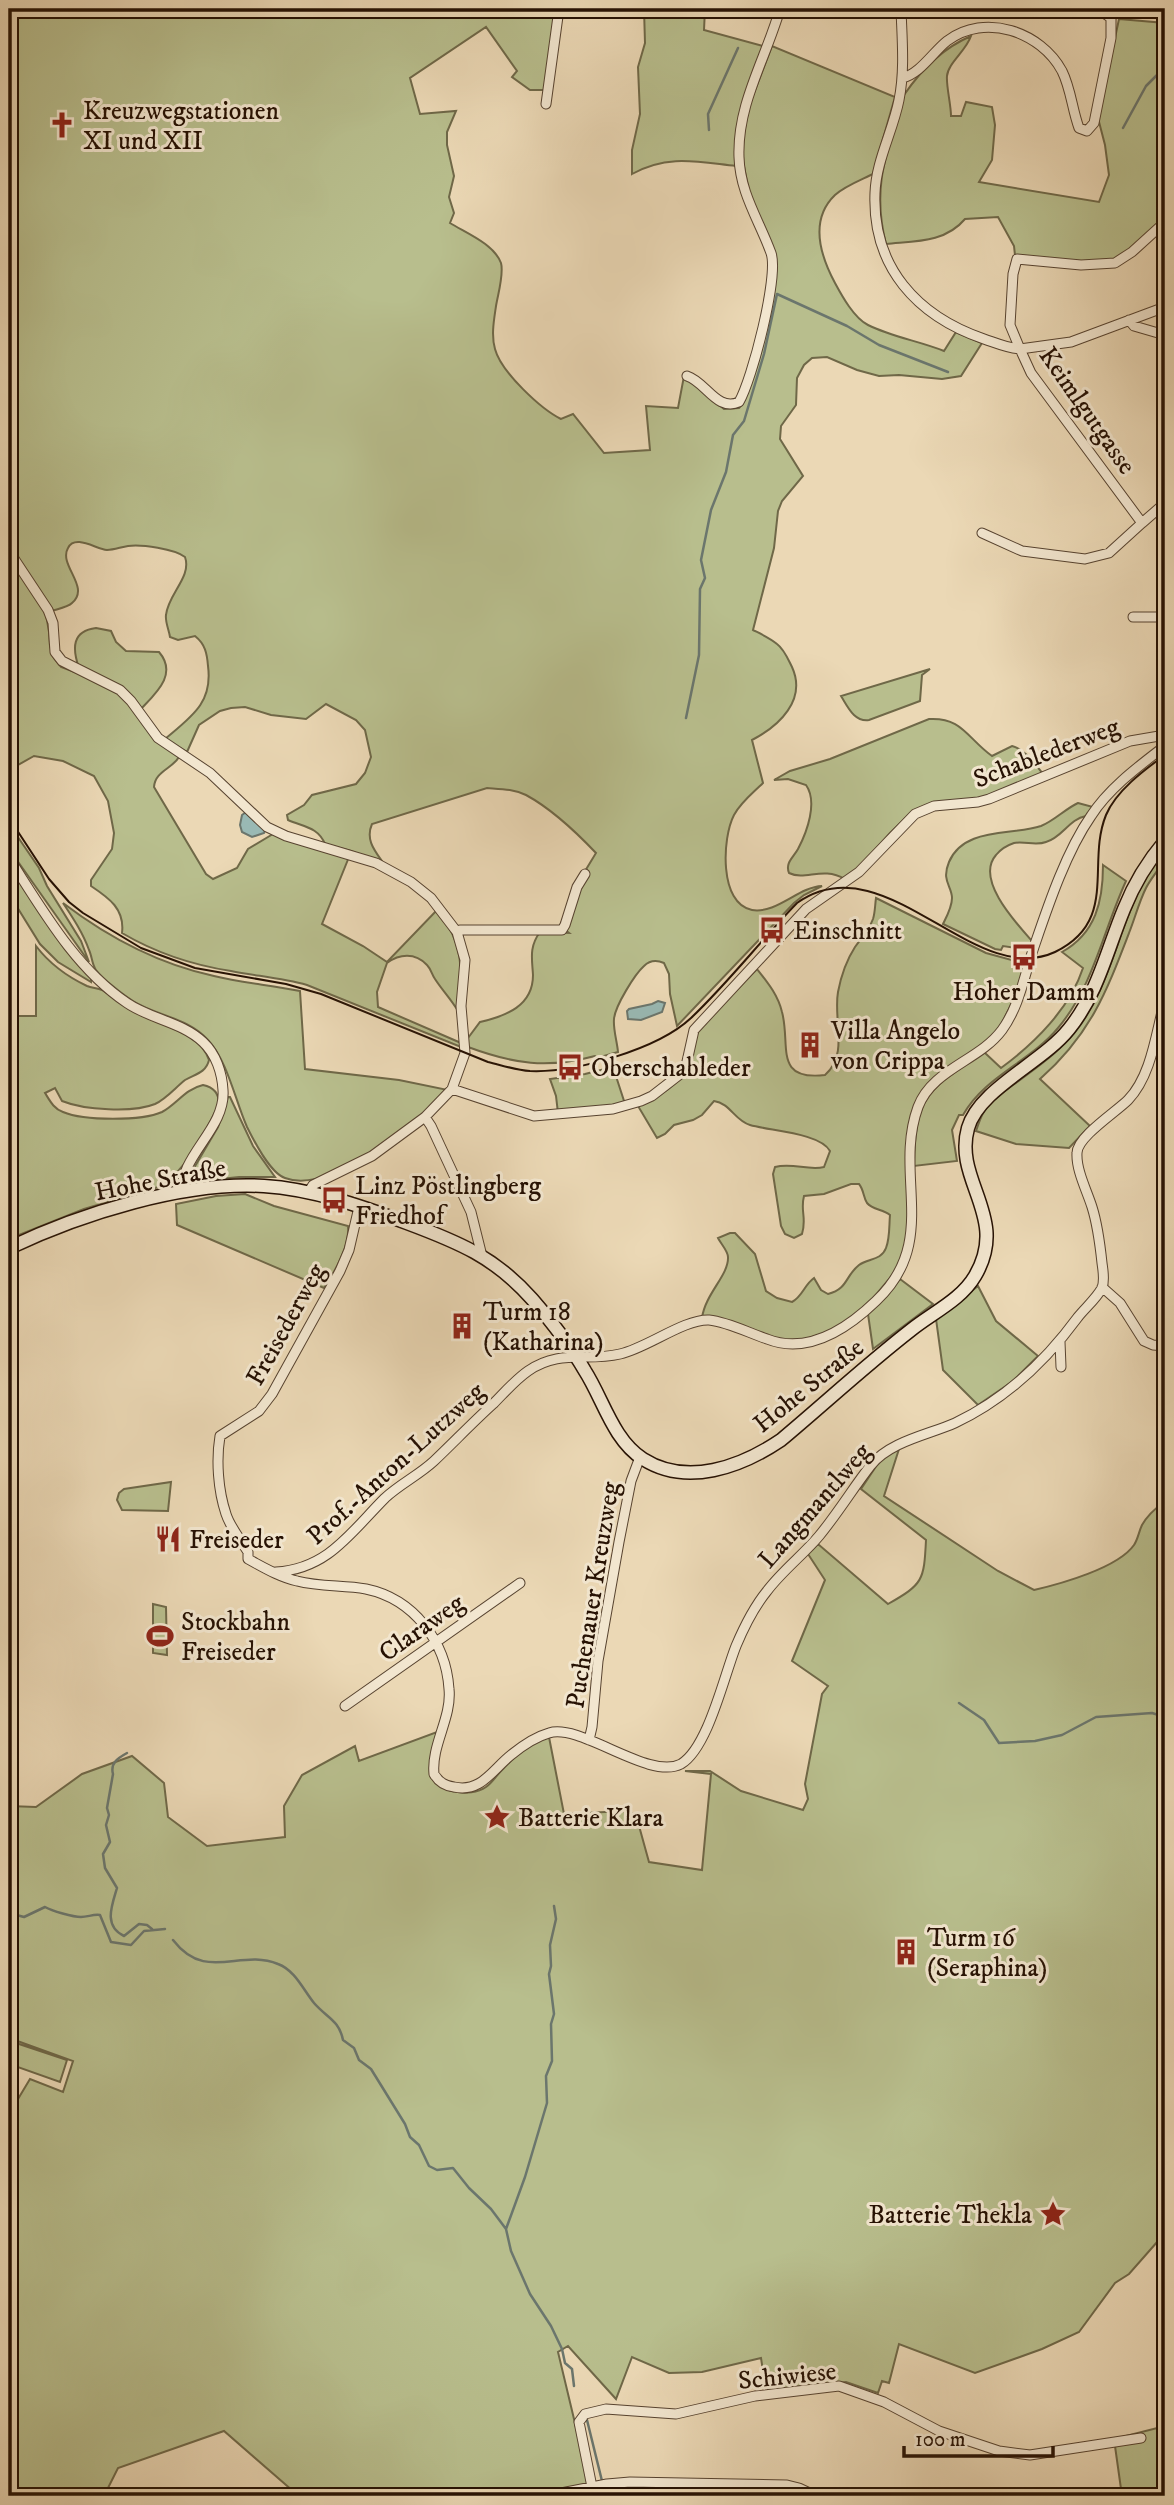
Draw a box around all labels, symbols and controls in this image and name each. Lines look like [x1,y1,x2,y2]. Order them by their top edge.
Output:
place label: Kreuzwegstationen XI und XII [83,95,280,158]
church icon: Kreuzwegstationen XI und XII [47,110,77,140]
street label: Keimlgutgasse [1031,341,1143,481]
street label: Schablederweg [969,710,1125,796]
bus stop icon: Einschnitt [757,915,787,945]
place label: Einschnitt [793,915,902,948]
bus stop icon: Hoher Damm [1009,942,1039,972]
place label: Hoher Damm [952,976,1096,1009]
place label: Villa Angelo von Crippa [830,1015,960,1078]
building icon: Villa Angelo von Crippa [795,1030,825,1060]
bus stop icon: Oberschableder [555,1052,585,1082]
place label: Oberschableder [591,1052,751,1085]
street label: Hohe Straße [92,1152,229,1209]
place label: Linz Pöstlingberg Friedhof [355,1170,542,1233]
bus stop icon: Linz Pöstlingberg Friedhof [319,1185,349,1215]
street label: Freisederweg [239,1257,334,1392]
place label: Turm 18 (Katharina) [483,1296,604,1359]
building icon: Turm 18 (Katharina) [447,1311,477,1341]
street label: Hohe Straße [747,1331,871,1441]
street label: Prof.-Anton-Lutzweg [300,1375,492,1553]
street label: Langmantlweg [752,1436,879,1576]
street label: Puchenauer Kreuzweg [559,1479,628,1711]
restaurant icon: Freiseder [153,1524,183,1554]
place label: Freiseder [189,1524,284,1557]
street label: Claraweg [373,1587,471,1670]
place label: Stockbahn Freiseder [181,1606,290,1669]
sports icon: Stockbahn Freiseder [145,1621,175,1651]
place icon: Batterie Klara [482,1802,512,1832]
place label: Batterie Klara [518,1802,663,1835]
place label: Turm 16 (Seraphina) [927,1922,1047,1985]
building icon: Turm 16 (Seraphina) [891,1937,921,1967]
place label: Batterie Thekla [869,2199,1032,2232]
place icon: Batterie Thekla [1038,2199,1068,2229]
street label: Schiwiese [736,2355,838,2398]
scale bar [904,2414,1053,2458]
text: 100 m [915,2427,966,2453]

